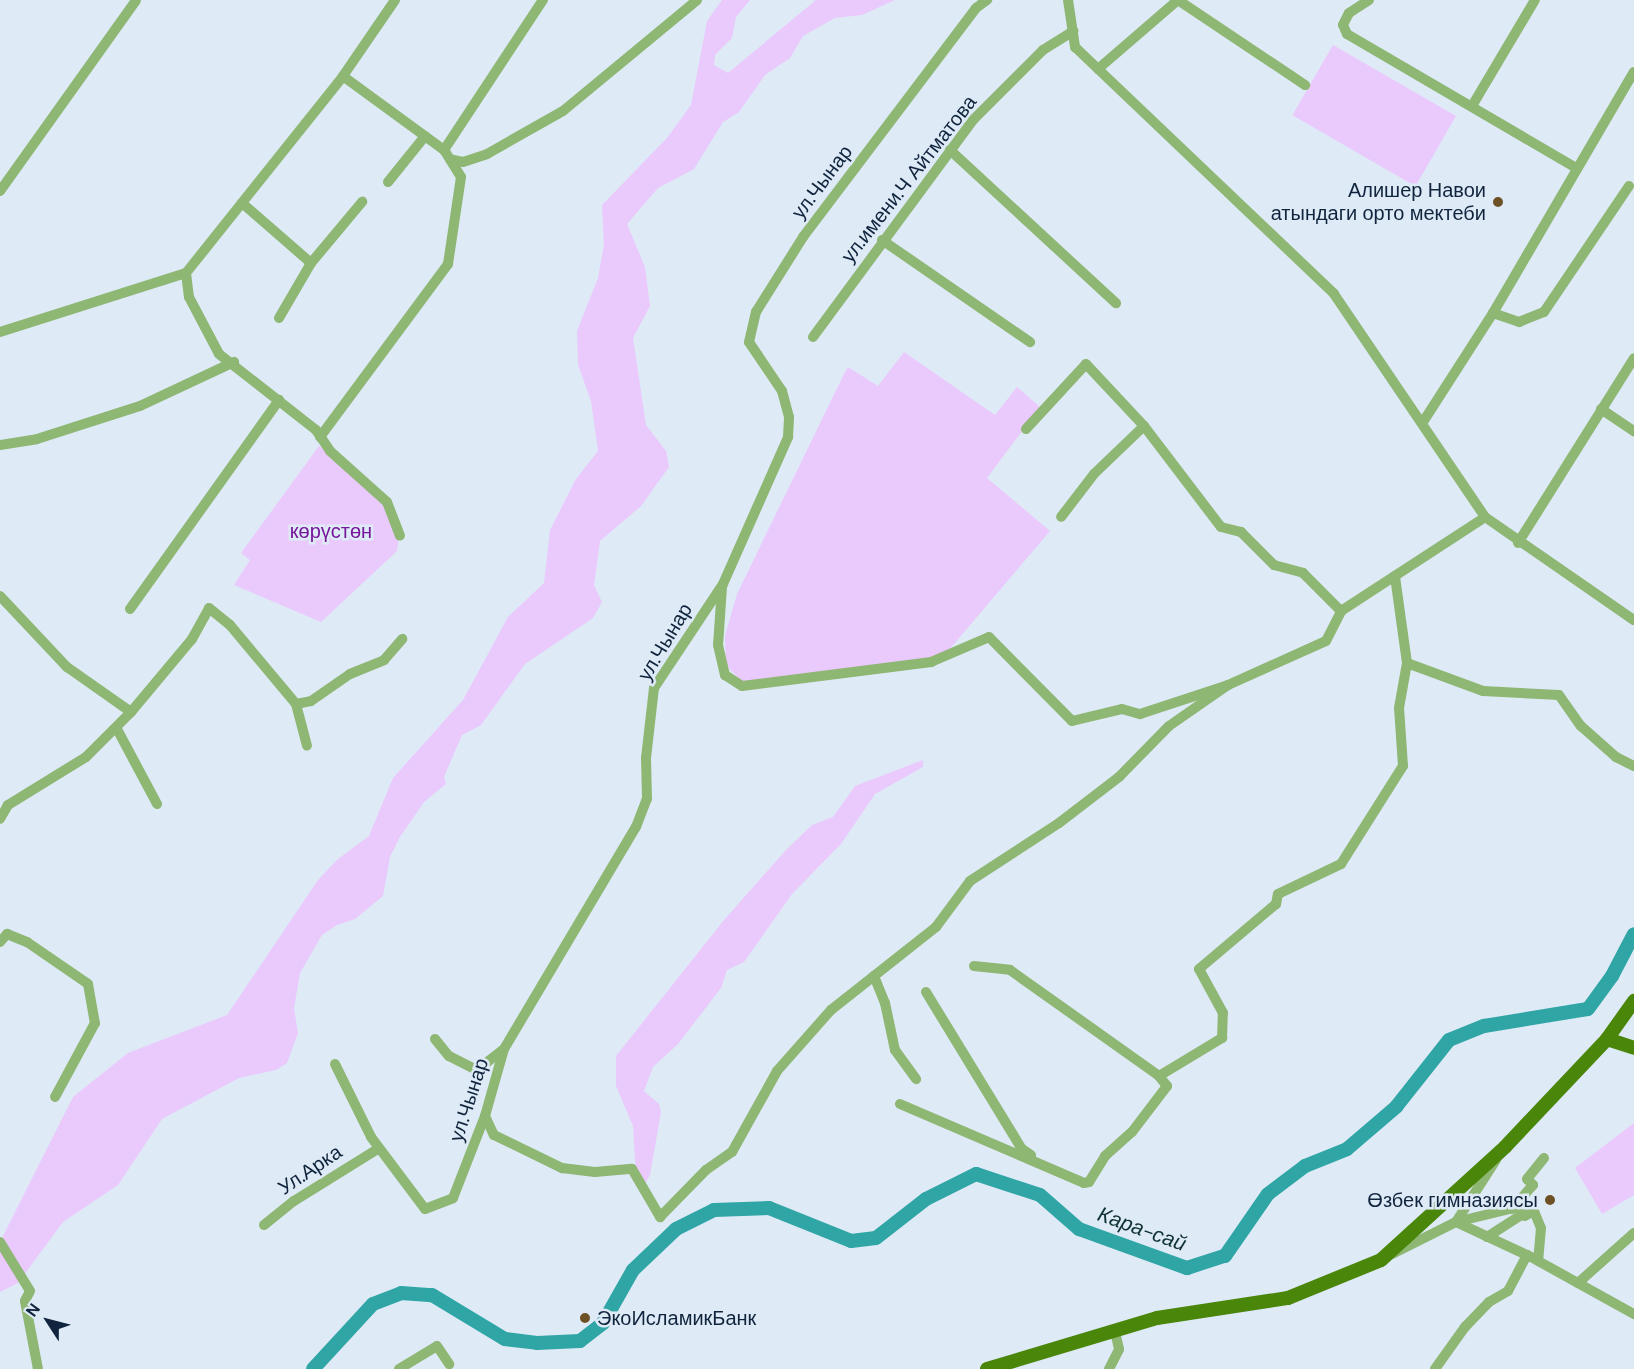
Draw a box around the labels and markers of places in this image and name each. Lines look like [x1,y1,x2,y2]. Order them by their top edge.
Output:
place label: Алишер Навои атындаги орто мектеби [1271,178,1486,225]
marker: Алишер Навои атындаги орто мектеби [1491,195,1505,209]
place label: Өзбек гимназиясы [1367,1188,1538,1212]
marker: Өзбек гимназиясы [1543,1193,1557,1207]
place label: ЭкоИсламикБанк [597,1306,756,1330]
marker: ЭкоИсламикБанк [578,1311,592,1325]

